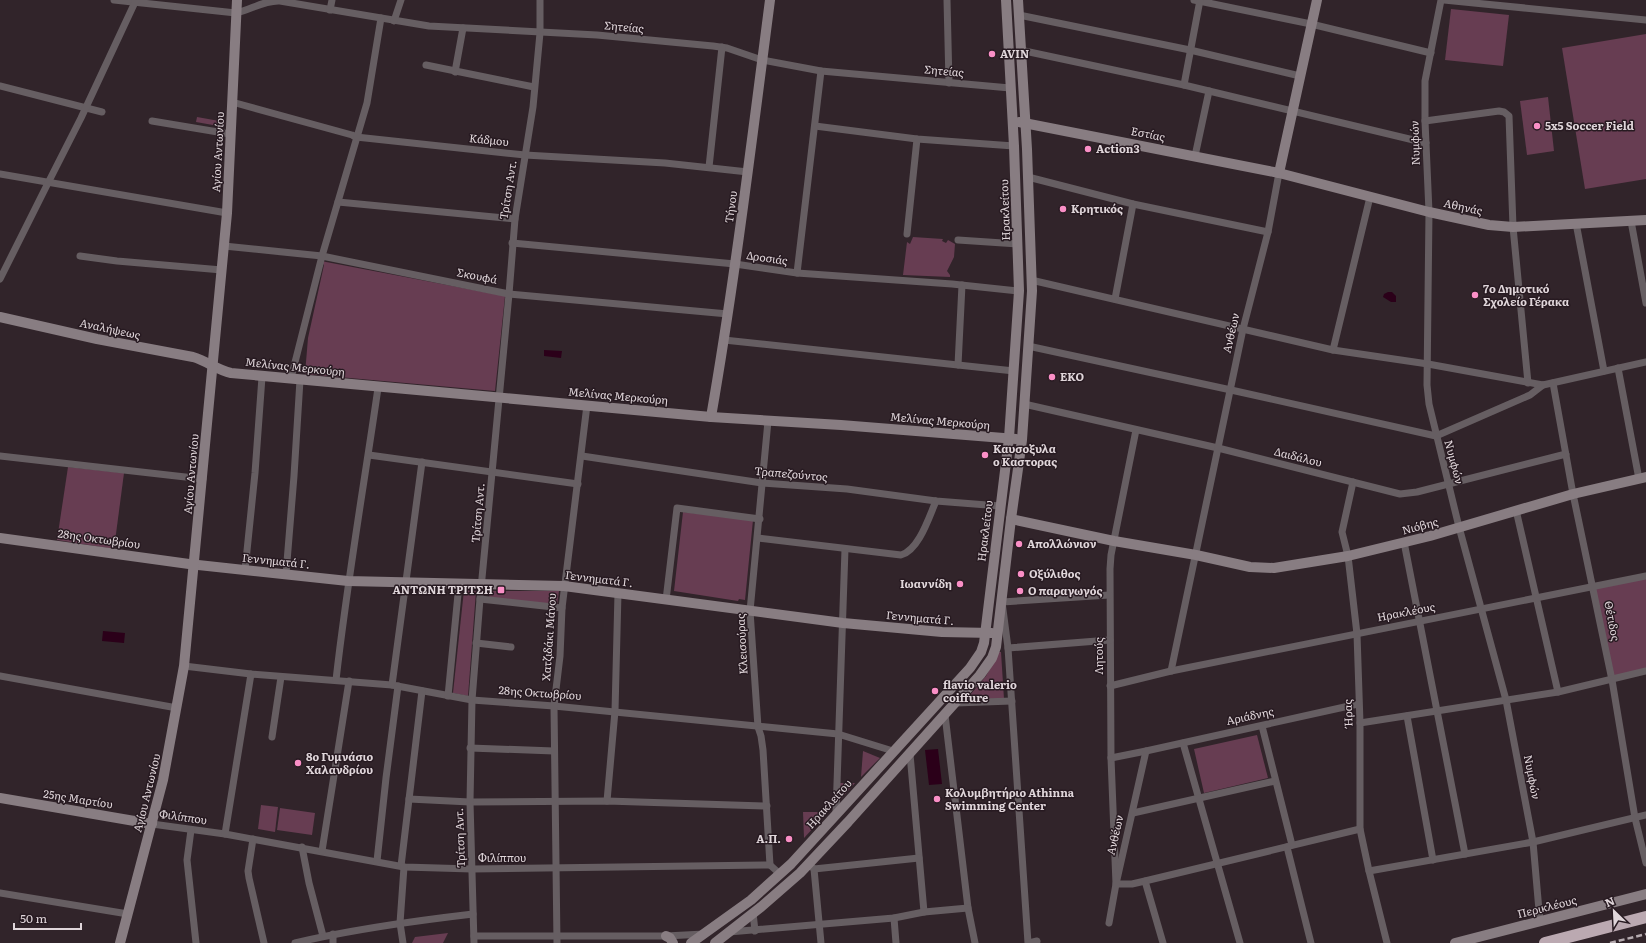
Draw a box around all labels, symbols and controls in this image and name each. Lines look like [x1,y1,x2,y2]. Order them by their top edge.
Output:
street label: Σητείας [604,16,645,36]
place label: AVIN [1000,45,1029,61]
marker: AVIN [987,49,997,59]
street label: Σητείας [924,60,965,80]
street label: Αγίου Αντωνίου [207,111,227,193]
place label: 5x5 Soccer Field [1545,117,1634,133]
street label: Νυμφών [1405,120,1423,166]
marker: 5x5 Soccer Field [1532,121,1542,131]
street label: Εστίας [1130,122,1167,144]
street label: Κάδμου [469,129,510,149]
place label: Action3 [1096,140,1140,156]
marker: Action3 [1083,144,1093,154]
street label: Τρίτση Αντ. [494,159,520,221]
street label: Ηρακλείτου [995,179,1013,241]
street label: Τήνου [720,190,740,224]
street label: Αθηνάς [1442,194,1485,218]
place label: Κρητικός [1071,200,1123,216]
marker: Κρητικός [1058,204,1068,214]
street label: Δροσιάς [745,246,789,268]
street label: Σκουφά [456,263,499,287]
place label: 7o Δημοτικό Σχολείο Γέρακα [1483,280,1570,309]
marker: 7o Δημοτικό Σχολείο Γέρακα [1470,290,1480,300]
street label: Ανθέων [1218,311,1242,354]
street label: Αναλήψεως [78,314,142,342]
street label: Μελίνας Μερκούρη [244,353,346,379]
place label: EKO [1060,368,1084,384]
marker: EKO [1047,372,1057,382]
street label: Μελίνας Μερκούρη [568,383,669,407]
street label: Μελίνας Μερκούρη [890,408,991,432]
street label: Αγίου Αντωνίου [179,433,201,515]
street label: Νυμφών [1441,438,1469,486]
place label: Καυσοξυλα ο Καστορας [993,440,1057,469]
street label: Δαιδάλου [1273,442,1324,470]
marker: Καυσοξυλα ο Καστορας [980,450,990,460]
street label: Τραπεζούντος [754,462,829,484]
street label: Τρίτση Αντ. [466,482,488,543]
street label: Ηρακλείτου [972,499,996,562]
street label: Νιόβης [1400,512,1440,538]
street label: 28ης Οκτωβρίου [57,524,141,552]
place label: Απολλώνιον [1027,535,1097,551]
marker: Απολλώνιον [1014,539,1024,549]
street label: Γεννηματά Γ. [241,548,311,572]
place label: Οξύλιθος [1029,565,1080,582]
street label: Γεννηματά Γ. [564,566,634,590]
marker: Οξύλιθος [1016,569,1026,579]
place label: Ιωαννίδη [900,575,952,591]
marker: Ιωαννίδη [955,579,965,589]
place label: ΑΝΤΩΝΗ ΤΡΙΤΣΗ [393,581,493,597]
place label: Ο παραγωγός [1028,582,1102,598]
marker: ΑΝΤΩΝΗ ΤΡΙΤΣΗ [496,585,506,595]
marker: Ο παραγωγός [1015,586,1025,596]
street label: Χατζιδάκι Μάνου [537,592,559,681]
street label: Ηρακλέους [1376,597,1437,624]
street label: Θέτιδος [1601,599,1625,643]
street label: Γεννηματά Γ. [885,606,955,628]
street label: Κλεισούρας [731,613,751,675]
street label: Λητούς [1090,637,1106,675]
place label: flavio valerio coiffure [943,676,1017,705]
street label: 28ης Οκτωβρίου [498,681,582,703]
marker: flavio valerio coiffure [930,686,940,696]
street label: Ήρας [1339,699,1356,729]
street label: Αριάδνης [1225,702,1275,728]
place label: 8ο Γυμνάσιο Χαλανδρίου [306,748,374,777]
street label: Αγίου Αντωνίου [129,752,164,834]
street label: Νυμφών [1521,753,1545,800]
marker: 8ο Γυμνάσιο Χαλανδρίου [293,758,303,768]
street label: Ηρακλείτου [802,775,855,832]
place label: Κολυμβητήριο Athinna Swimming Center [945,784,1075,813]
street label: 25ης Μαρτίου [42,785,114,811]
marker: Κολυμβητήριο Athinna Swimming Center [932,794,942,804]
street label: Φιλίππου [158,805,208,827]
street label: Τρίτση Αντ. [450,808,468,868]
street label: Ανθέων [1102,813,1126,856]
place label: Α.Π. [756,830,781,846]
marker: Α.Π. [784,834,794,844]
street label: Φιλίππου [478,849,526,865]
street label: Περικλέους [1515,891,1579,921]
north arrow [1594,891,1634,931]
text: N [1602,892,1617,910]
scale bar [14,905,81,931]
text: 50 m [20,909,47,927]

